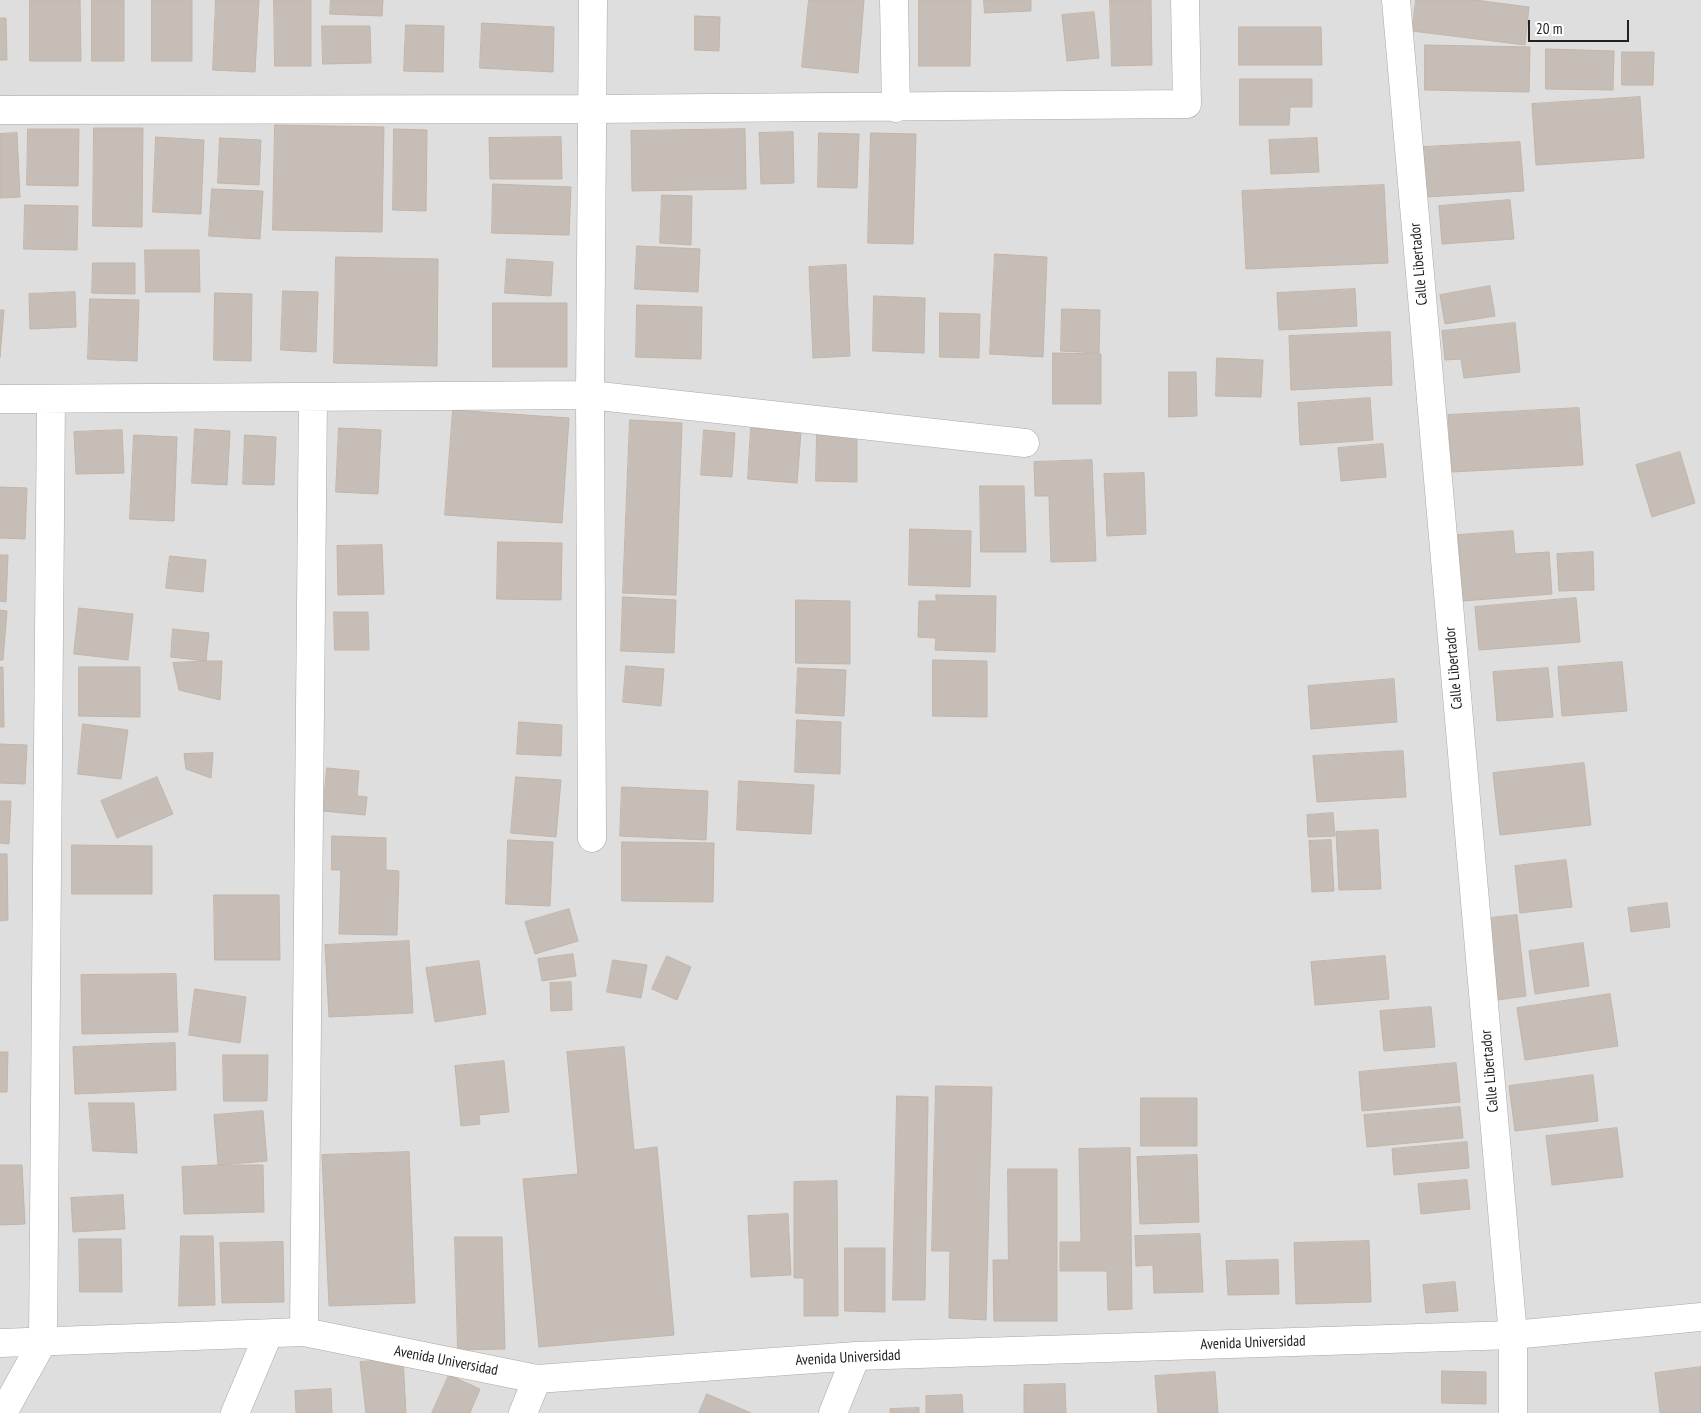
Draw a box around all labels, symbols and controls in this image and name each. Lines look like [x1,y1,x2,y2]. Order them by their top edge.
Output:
scale bar [1531,10,1632,42]
text: 20 m [1536,19,1562,38]
street label: Calle Libertador [1406,222,1432,306]
street label: Calle Libertador [1441,626,1467,710]
street label: Calle Libertador [1477,1029,1503,1113]
street label: Avenida Universidad [1200,1332,1306,1354]
street label: Avenida Universidad [393,1342,499,1380]
street label: Avenida Universidad [795,1346,901,1370]

